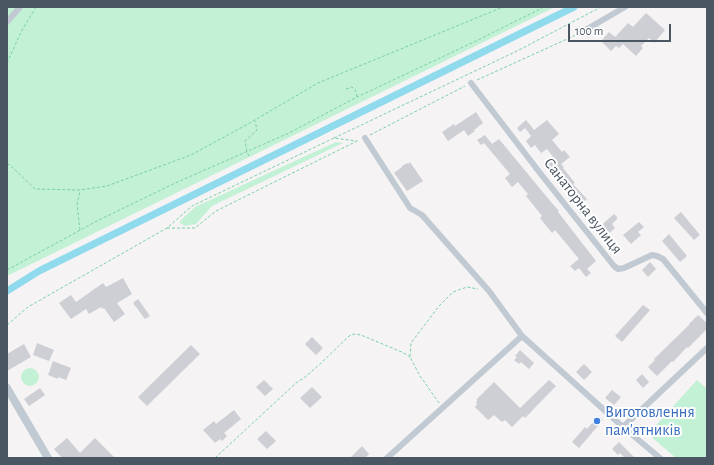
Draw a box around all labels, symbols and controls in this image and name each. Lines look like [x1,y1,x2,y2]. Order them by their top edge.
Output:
scale bar [570,16,673,42]
text: 100 m [575,25,603,37]
street label: Санаторна вулиця [539,154,627,258]
place label: Виготовлення пам'ятників [605,402,695,440]
marker: Виготовлення пам'ятників [592,416,602,426]

